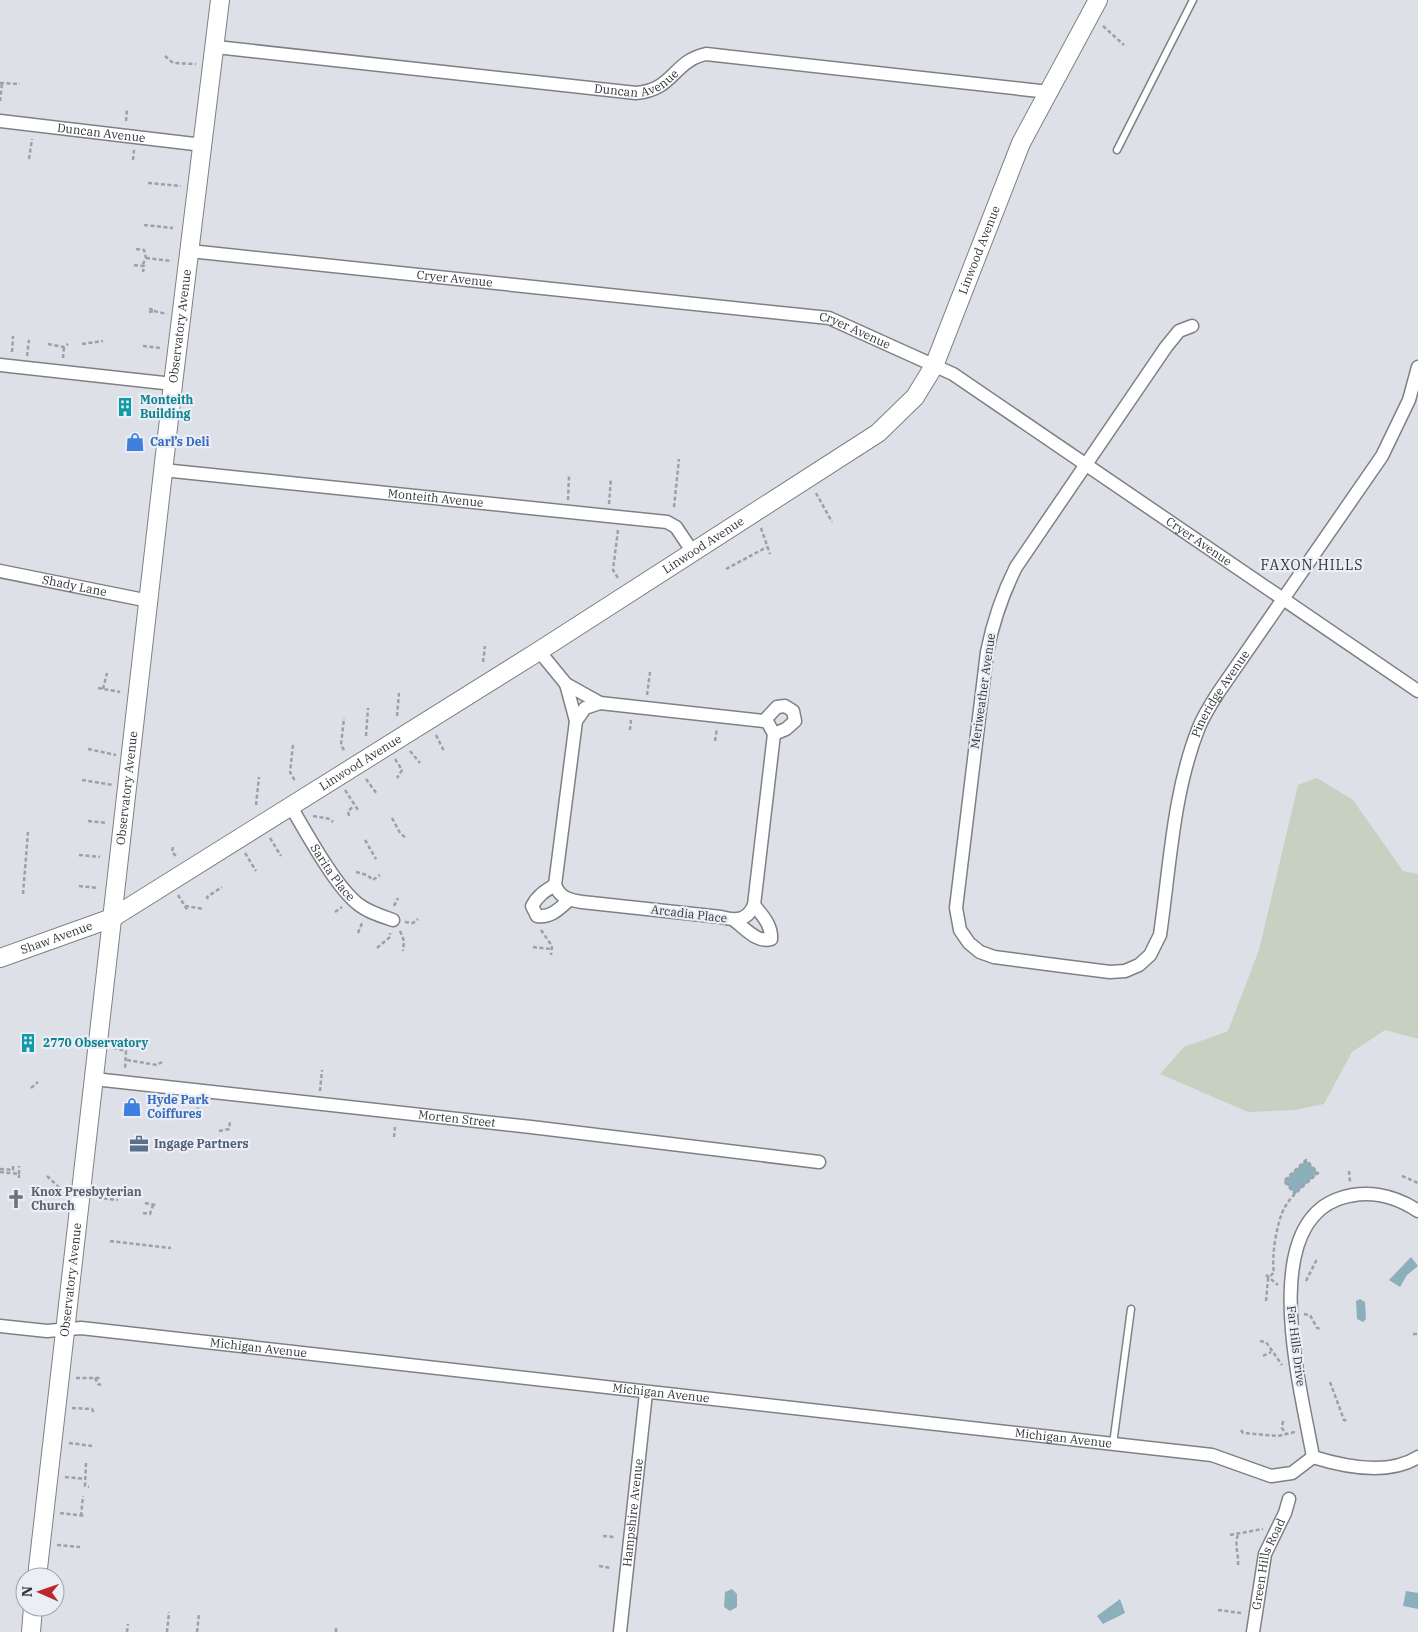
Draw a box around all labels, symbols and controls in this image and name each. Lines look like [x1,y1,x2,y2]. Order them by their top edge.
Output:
street label: Duncan Avenue [593,66,681,100]
street label: Duncan Avenue [56,120,146,145]
street label: Linwood Avenue [955,203,1003,296]
street label: Cryer Avenue [416,267,493,290]
street label: Observatory Avenue [165,268,194,384]
street label: Cryer Avenue [819,309,893,352]
place label: Monteith Building [140,392,193,421]
building icon: Monteith Building [114,396,136,418]
shop icon: Carl’s Deli [124,431,146,453]
place label: Carl’s Deli [150,434,209,449]
street label: Monteith Avenue [387,485,484,510]
street label: Linwood Avenue [660,513,747,577]
street label: Cryer Avenue [1163,513,1235,569]
district label: FAXON HILLS [1261,556,1363,574]
street label: Shady Lane [41,572,108,599]
street label: Meriweather Avenue [967,632,998,750]
street label: Pineridge Avenue [1188,647,1252,739]
street label: Observatory Avenue [112,730,140,846]
street label: Linwood Avenue [316,731,404,793]
street label: Sarita Place [308,841,358,904]
street label: Arcadia Place [650,901,728,926]
street label: Shaw Avenue [18,918,94,957]
building icon: 2770 Observatory [17,1032,39,1054]
place label: 2770 Observatory [43,1035,149,1050]
place label: Hyde Park Coiffures [147,1092,209,1121]
shop icon: Hyde Park Coiffures [121,1096,143,1118]
street label: Morten Street [417,1107,496,1130]
office icon: Ingage Partners [128,1133,150,1155]
place label: Ingage Partners [154,1136,249,1151]
place label: Knox Presbyterian Church [31,1184,142,1213]
church icon: Knox Presbyterian Church [5,1188,27,1210]
street label: Observatory Avenue [56,1222,84,1338]
street label: Far Hills Drive [1284,1305,1309,1387]
street label: Michigan Avenue [209,1335,308,1360]
street label: Michigan Avenue [612,1380,710,1406]
street label: Michigan Avenue [1014,1425,1113,1451]
street label: Hampshire Avenue [619,1458,646,1568]
street label: Green Hills Road [1249,1516,1288,1611]
north arrow [15,1567,65,1617]
text: N [18,1586,36,1597]

